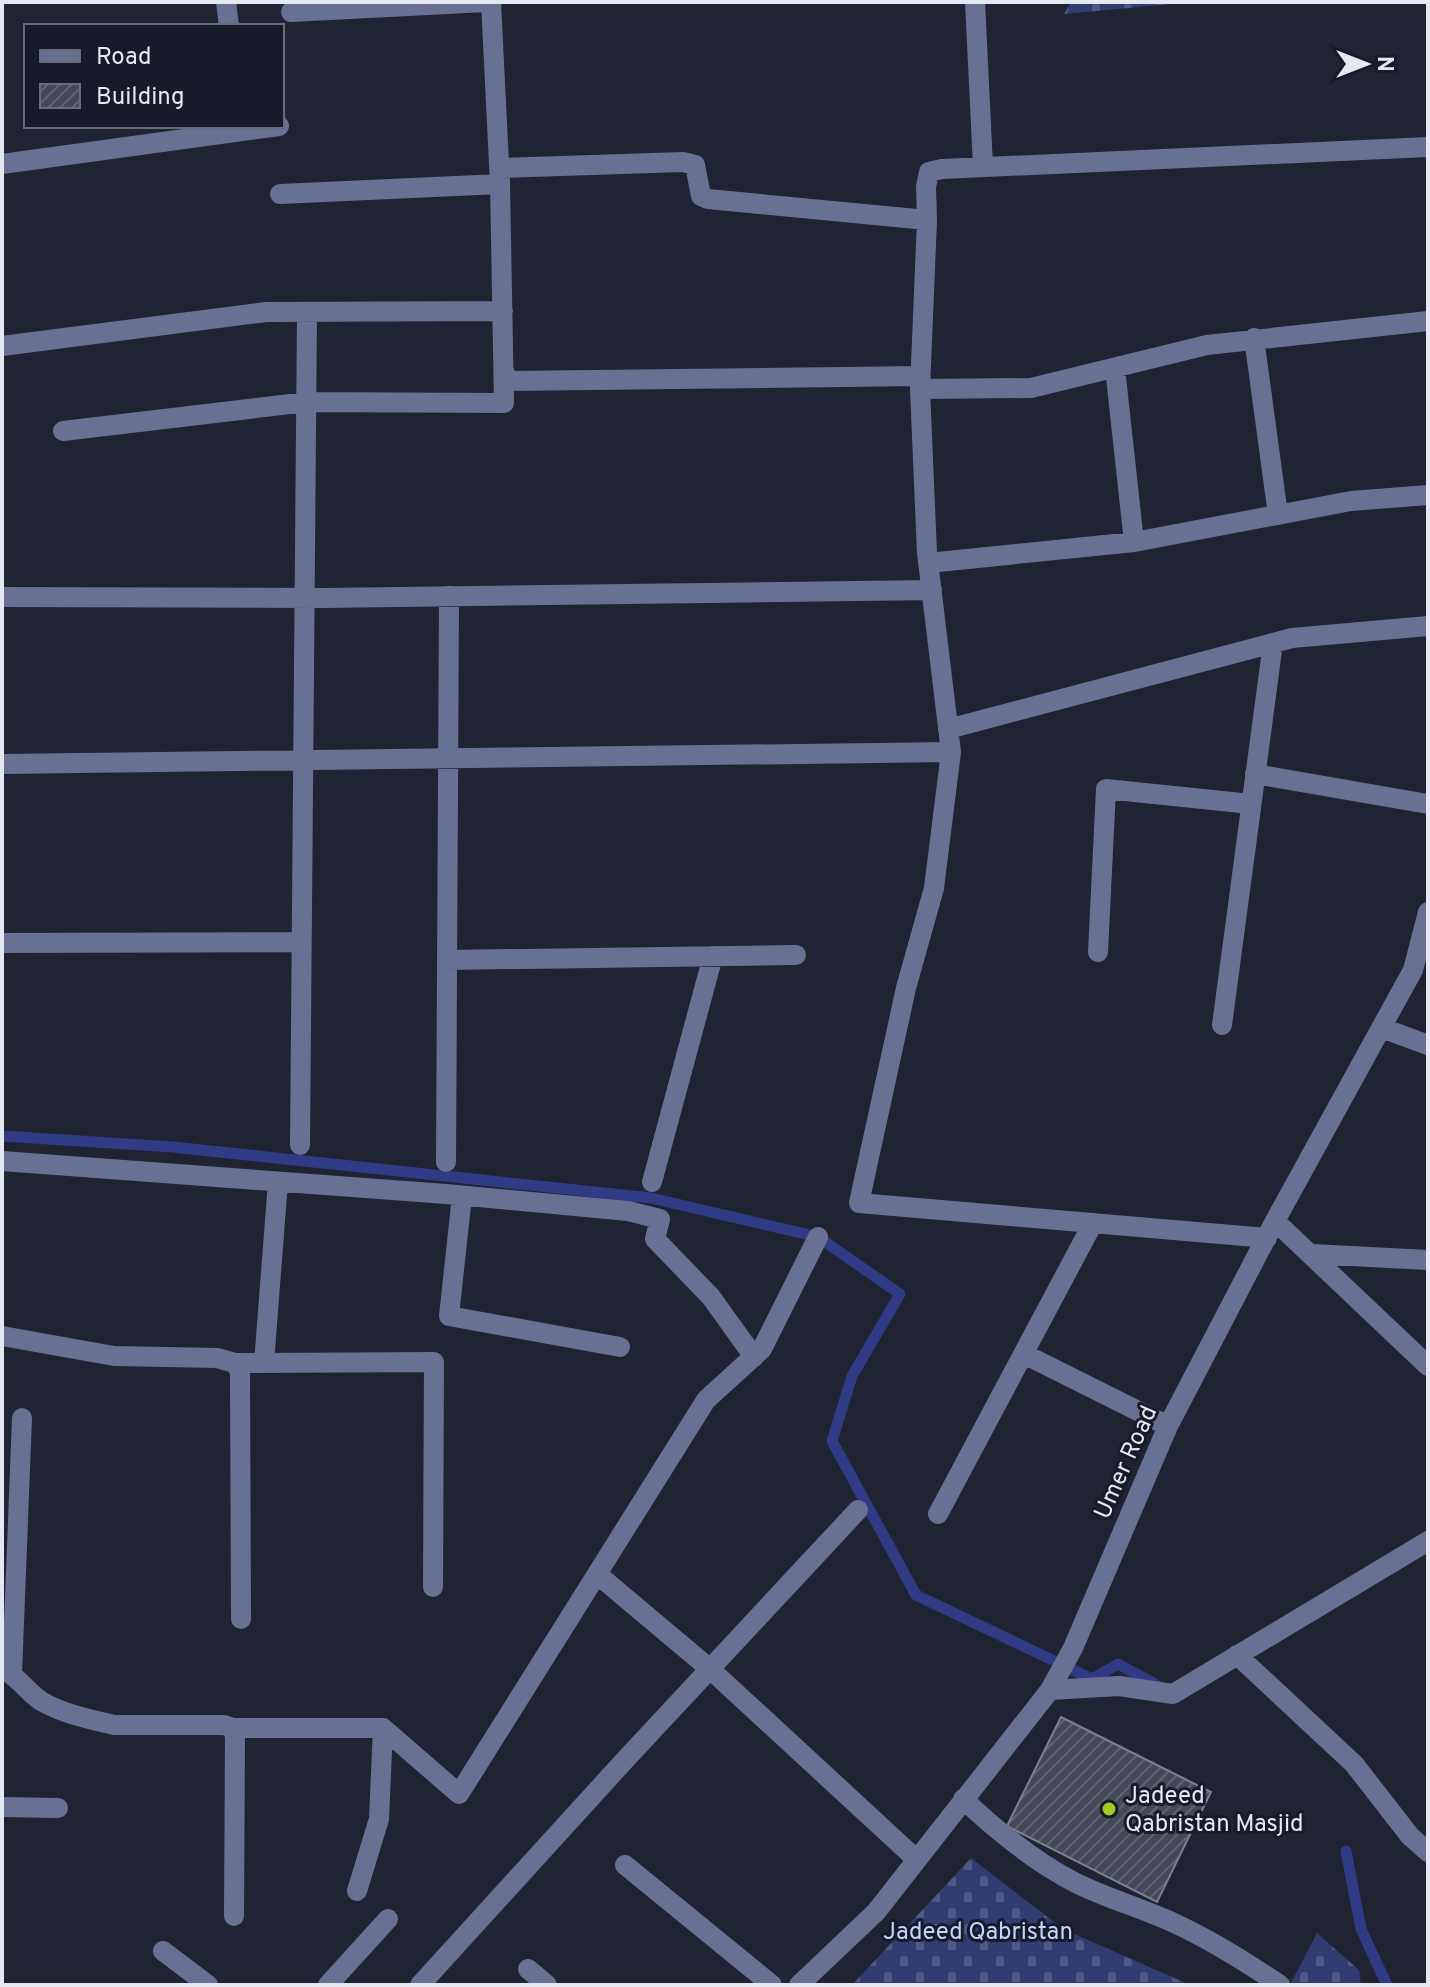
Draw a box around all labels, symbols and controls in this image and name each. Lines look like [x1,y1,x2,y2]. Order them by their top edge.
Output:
legend [24,24,284,128]
north arrow [1326,24,1406,104]
text: Road [96,43,152,73]
text: N [1370,56,1397,72]
text: Building [96,83,185,113]
street label: Umer Road [1089,1401,1165,1524]
place label: Jadeed Qabristan Masjid [1125,1782,1303,1840]
marker: Jadeed Qabristan Masjid [1100,1800,1118,1818]
park label: Jadeed Qabristan [883,1918,1073,1948]

